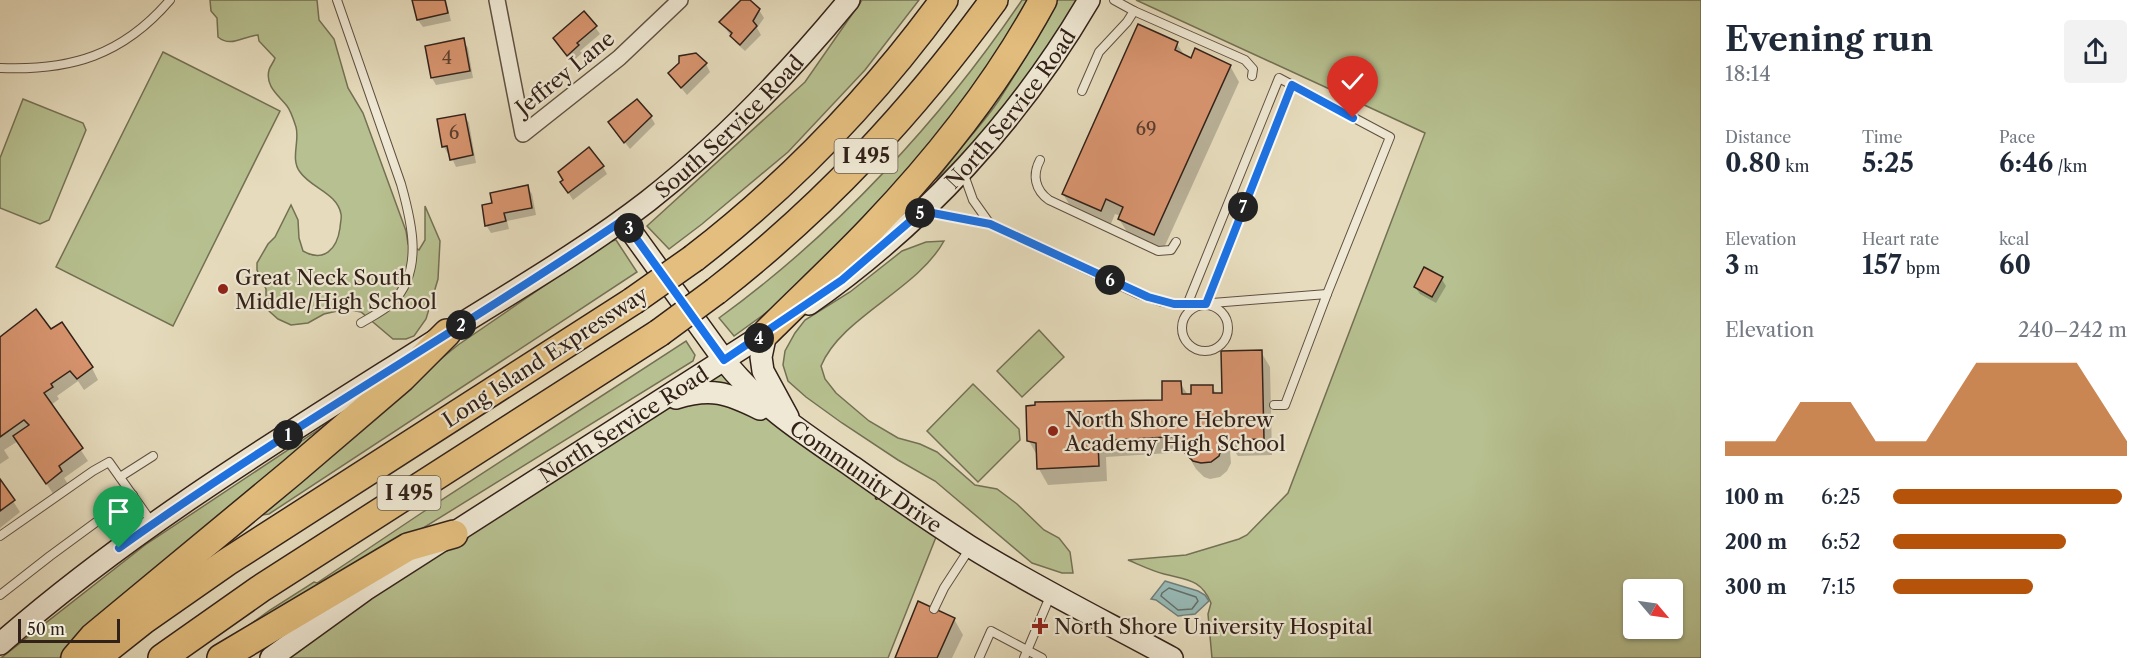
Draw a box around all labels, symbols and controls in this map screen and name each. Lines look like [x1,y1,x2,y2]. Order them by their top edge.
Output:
text: Evening run [1725,19,1933,60]
button: share [2064,20,2127,83]
street label: North Service Road [940,24,1081,193]
street label: Jeffrey Lane [508,26,619,122]
house number: 4 [442,47,452,69]
street label: South Service Road [650,49,808,203]
pin [1327,56,1378,118]
text: 18:14 [1725,62,1771,86]
icon: check [1336,65,1369,98]
house number: 69 [1135,118,1157,140]
house number: 6 [449,122,459,144]
text: Distance [1725,127,1791,147]
text: Time [1862,127,1902,147]
text: Pace [1999,127,2035,147]
road number: I 495 [834,139,898,173]
text: 0.80 [1725,147,1781,179]
text: 5:25 [1862,147,1914,179]
text: 6:46 [1999,147,2053,179]
text: km [1781,156,1809,176]
text: /km [2053,156,2087,176]
pin: 7 [1228,192,1258,222]
text: 7 [1239,197,1247,217]
pin: 5 [905,198,935,228]
text: 5 [916,203,924,223]
pin: 3 [614,213,644,243]
text: 3 [624,218,634,238]
text: Elevation [1725,229,1796,249]
text: Heart rate [1862,229,1939,249]
text: kcal [1999,229,2029,249]
text: 3 [1725,249,1740,281]
text: 157 [1862,249,1902,281]
text: 60 [1999,249,2031,281]
text: m [1740,258,1759,278]
text: bpm [1902,258,1940,278]
place label: Great Neck South Middle/High School [235,265,437,314]
pin: 6 [1095,265,1125,295]
text: 6 [1105,270,1115,290]
street label: Long Island Expressway [438,281,652,433]
marker: Great Neck South Middle/High School [216,282,230,296]
pin: 2 [446,310,476,340]
text: 2 [456,315,466,335]
text: Elevation [1725,318,1814,342]
text: 240–242 m [2018,318,2127,342]
pin: 4 [744,323,774,353]
text: 4 [754,328,764,348]
street label: North Service Road [534,361,713,488]
place label: North Shore Hebrew Academy High School [1064,407,1285,456]
street label: Community Drive [785,415,947,538]
pin: 1 [273,420,303,450]
marker: North Shore Hebrew Academy High School [1046,424,1060,438]
text: 1 [284,425,292,445]
road number: I 495 [378,476,440,510]
text: 100 m [1725,485,1784,509]
text: 6:25 [1821,485,1861,509]
pin [93,486,144,548]
icon: arrive [102,495,135,528]
text: 200 m [1725,530,1787,554]
text: 6:52 [1821,530,1861,554]
text: 300 m [1725,575,1787,599]
text: 7:15 [1821,575,1856,599]
north arrow [1623,579,1683,639]
map controls [1623,579,1683,639]
place label: North Shore University Hospital [1054,614,1373,639]
scale bar [18,616,120,644]
marker: North Shore University Hospital [1031,617,1049,635]
text: 50 m [27,619,65,639]

